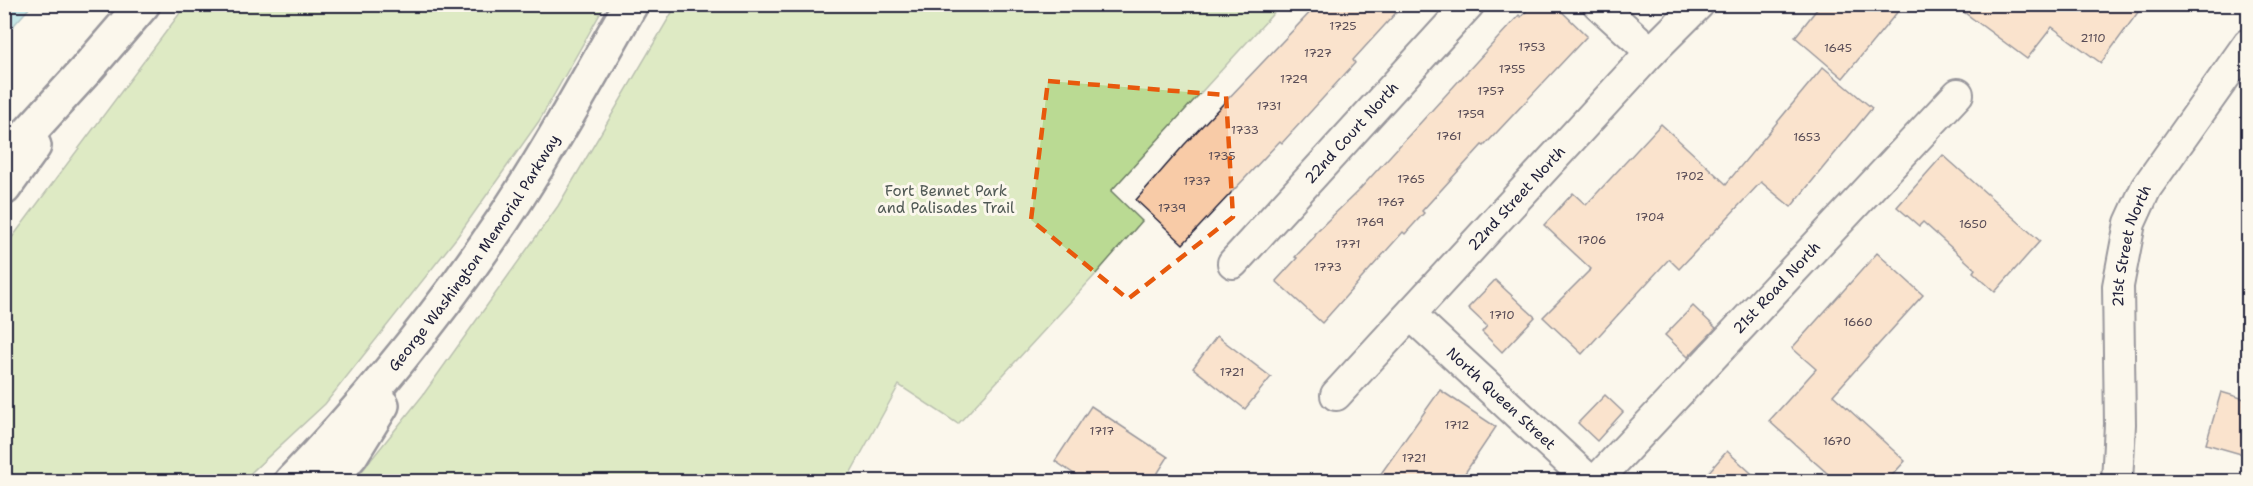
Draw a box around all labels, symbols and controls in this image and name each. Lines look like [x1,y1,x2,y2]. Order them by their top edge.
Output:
house number: 1725 [1329,18,1357,34]
house number: 2110 [2080,30,2106,46]
house number: 1753 [1518,39,1546,55]
house number: 1645 [1824,40,1852,56]
house number: 1727 [1304,45,1332,61]
house number: 1755 [1499,61,1525,77]
house number: 1729 [1280,71,1308,87]
street label: 22nd Court North [1300,78,1403,188]
house number: 1757 [1477,83,1505,99]
house number: 1731 [1257,98,1281,114]
house number: 1759 [1457,106,1485,122]
house number: 1733 [1231,122,1259,138]
house number: 1761 [1437,128,1461,144]
house number: 1653 [1793,129,1821,145]
street label: George Washington Memorial Parkway [384,131,564,375]
street label: 22nd Street North [1463,142,1570,255]
house number: 1735 [1208,148,1236,164]
house number: 1702 [1676,168,1704,184]
house number: 1765 [1397,171,1425,187]
house number: 1737 [1183,173,1211,189]
park label: Fort Bennet Park and Palisades Trail [877,181,1015,218]
street label: 21st Street North [2108,182,2156,307]
house number: 1767 [1377,194,1405,210]
house number: 1739 [1158,200,1186,216]
house number: 1704 [1636,209,1664,225]
house number: 1769 [1356,214,1384,230]
house number: 1650 [1959,216,1987,232]
house number: 1706 [1577,232,1607,248]
house number: 1771 [1336,236,1360,252]
street label: 21st Road North [1729,237,1825,338]
house number: 1773 [1314,259,1342,275]
house number: 1710 [1489,307,1515,323]
house number: 1660 [1843,314,1873,330]
street label: North Queen Street [1442,343,1560,454]
house number: 1721 [1220,364,1244,380]
house number: 1712 [1445,417,1469,433]
house number: 1717 [1090,423,1114,439]
house number: 1670 [1823,433,1851,449]
house number: 1721 [1402,450,1426,466]

